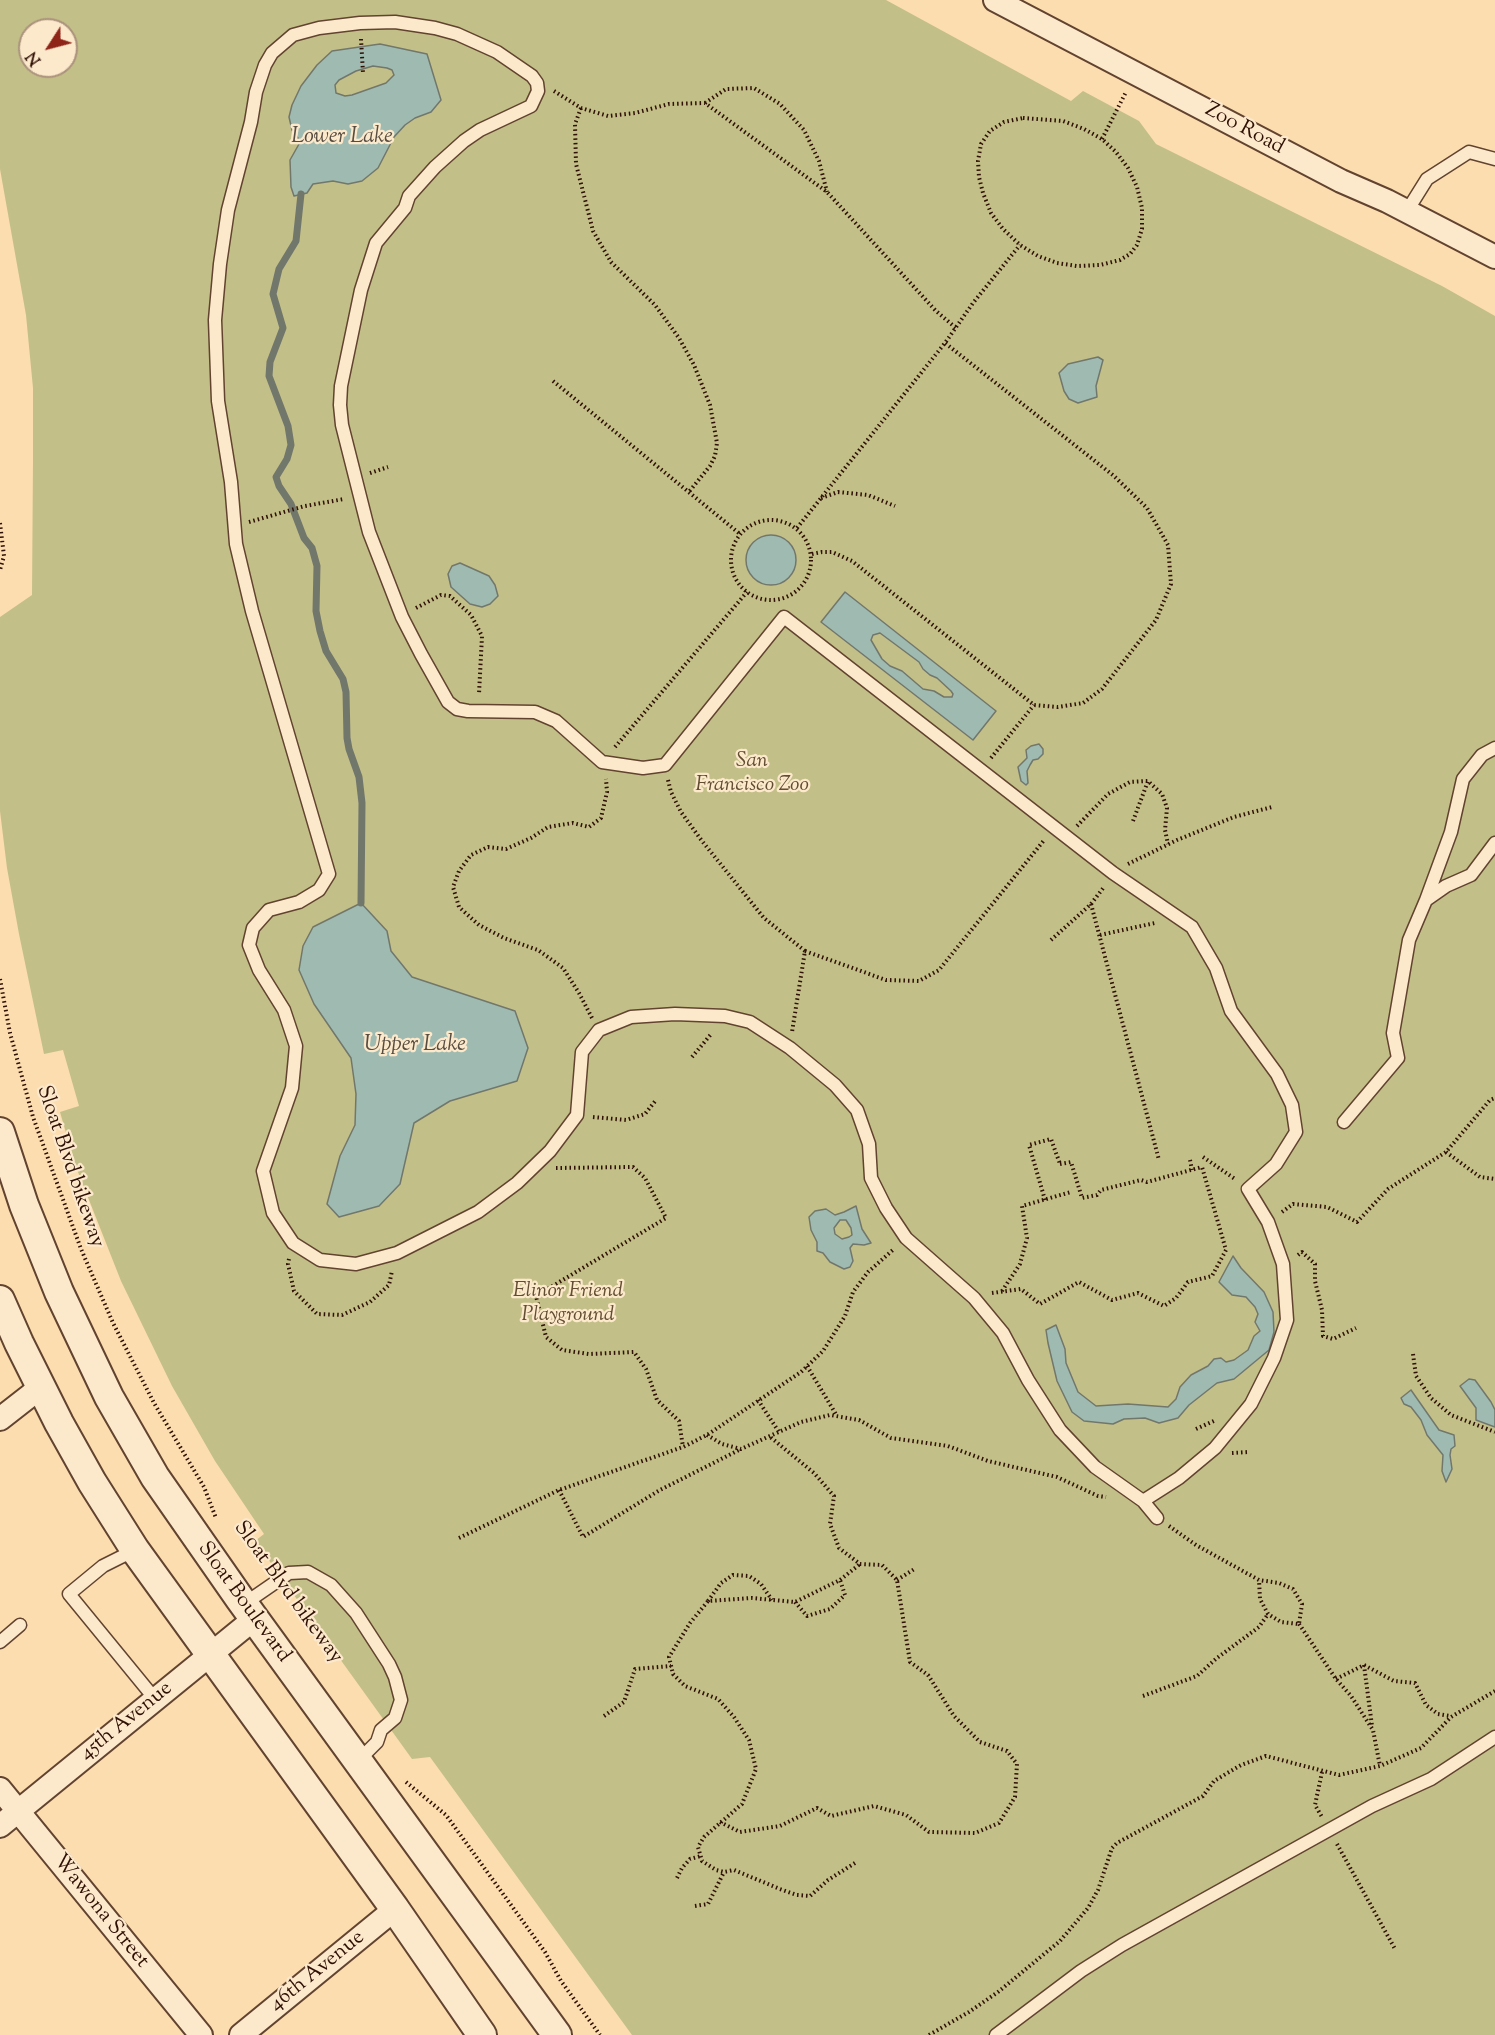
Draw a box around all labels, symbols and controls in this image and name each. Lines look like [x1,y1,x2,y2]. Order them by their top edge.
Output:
north arrow [18,18,78,78]
text: N [22,46,48,70]
street label: Zoo Road [1200,99,1288,161]
water label: Lower Lake [291,125,393,151]
park label: San Francisco Zoo [695,749,809,799]
water label: Upper Lake [364,1033,466,1059]
street label: Sloat Blvd bikeway [29,1083,109,1251]
park label: Elinor Friend Playground [513,1279,623,1329]
street label: Sloat Blvd bikeway [227,1517,347,1669]
street label: Sloat Boulevard [191,1538,295,1668]
street label: 45th Avenue [76,1677,178,1767]
street label: Wawona Street [47,1850,153,1974]
street label: 46th Avenue [265,1926,371,2018]

